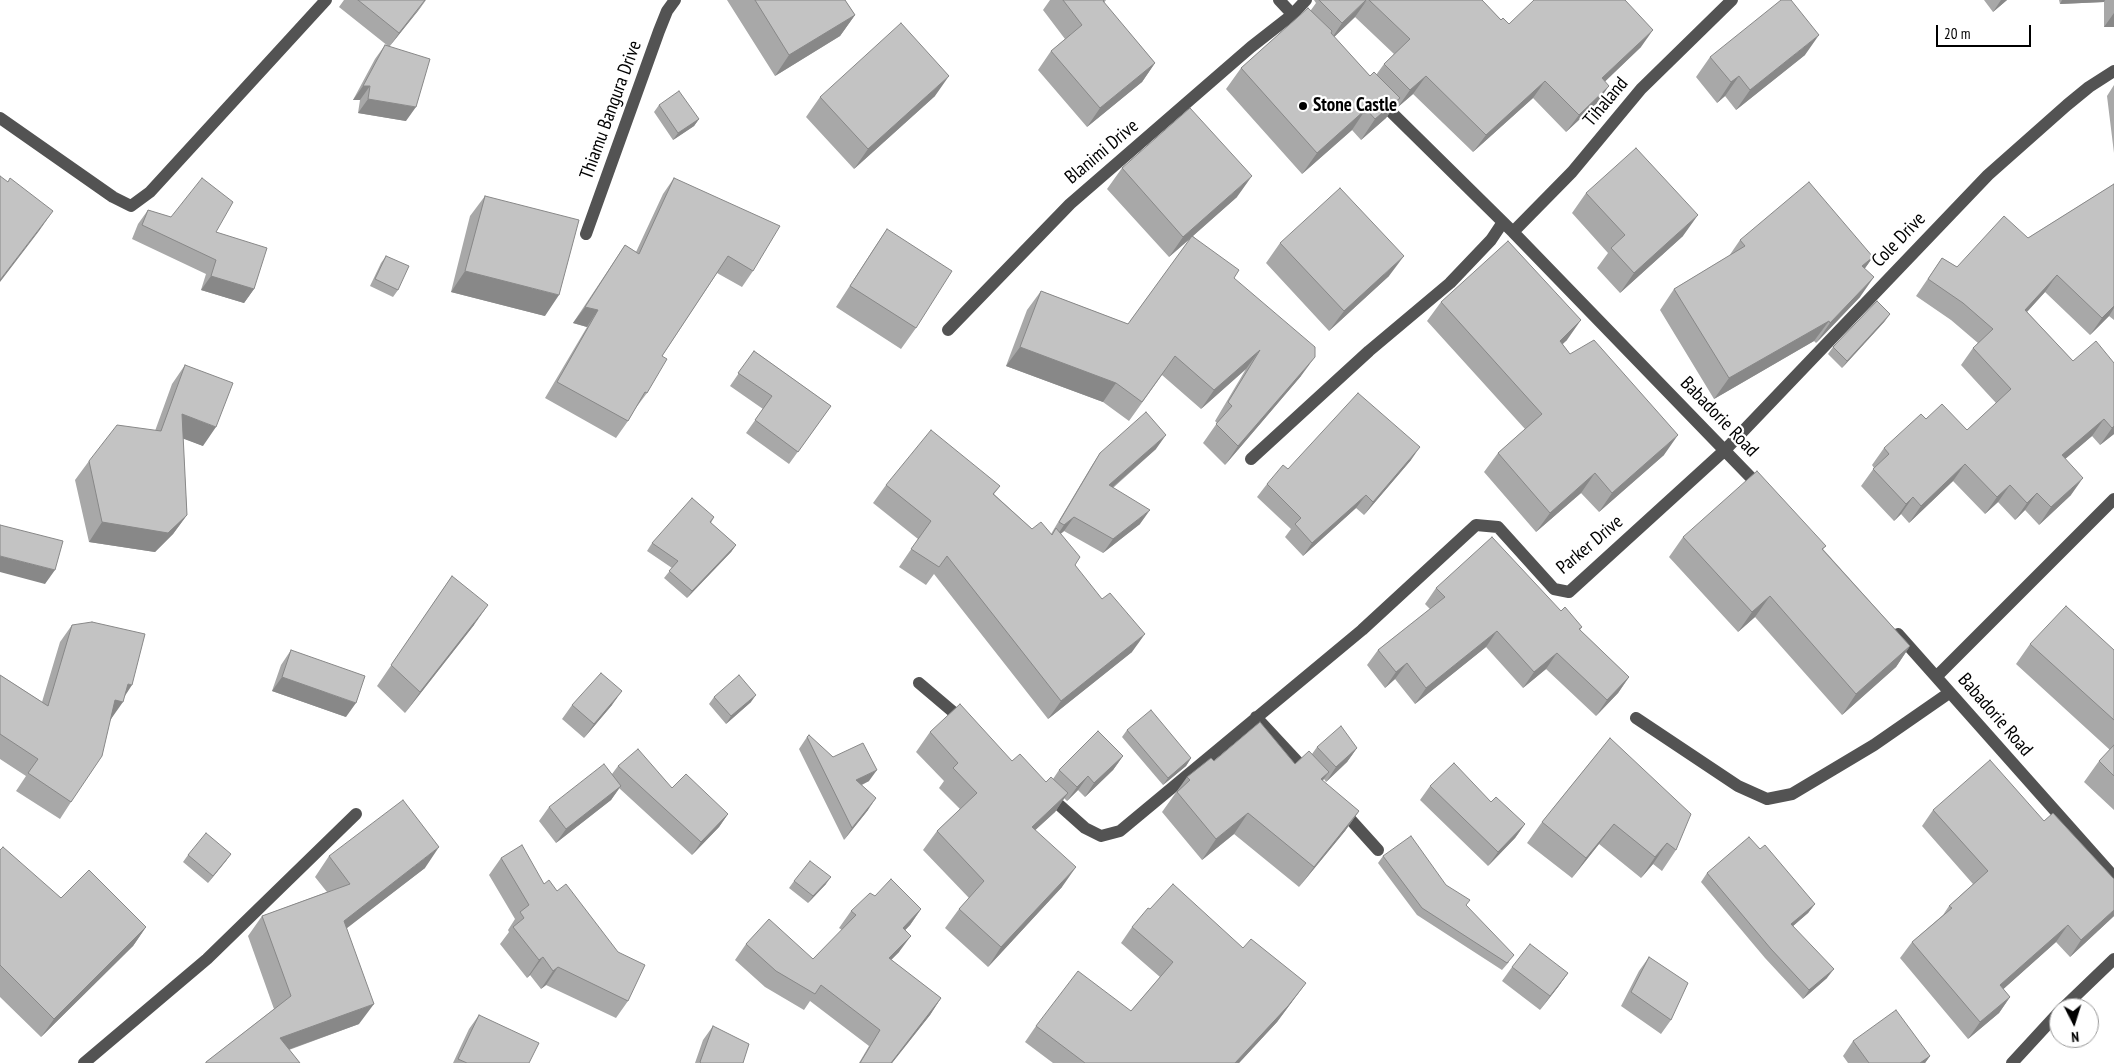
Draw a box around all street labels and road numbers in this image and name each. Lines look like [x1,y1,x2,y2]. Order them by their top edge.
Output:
street label: Thiamu Bangura Drive [575,38,647,182]
street label: Tihaland [1579,73,1633,131]
street label: Blanimi Drive [1061,115,1143,189]
street label: Cole Drive [1867,208,1931,272]
street label: Babadorie Road [1675,372,1763,462]
street label: Parker Drive [1552,511,1628,579]
street label: Babadorie Road [1953,669,2037,761]

